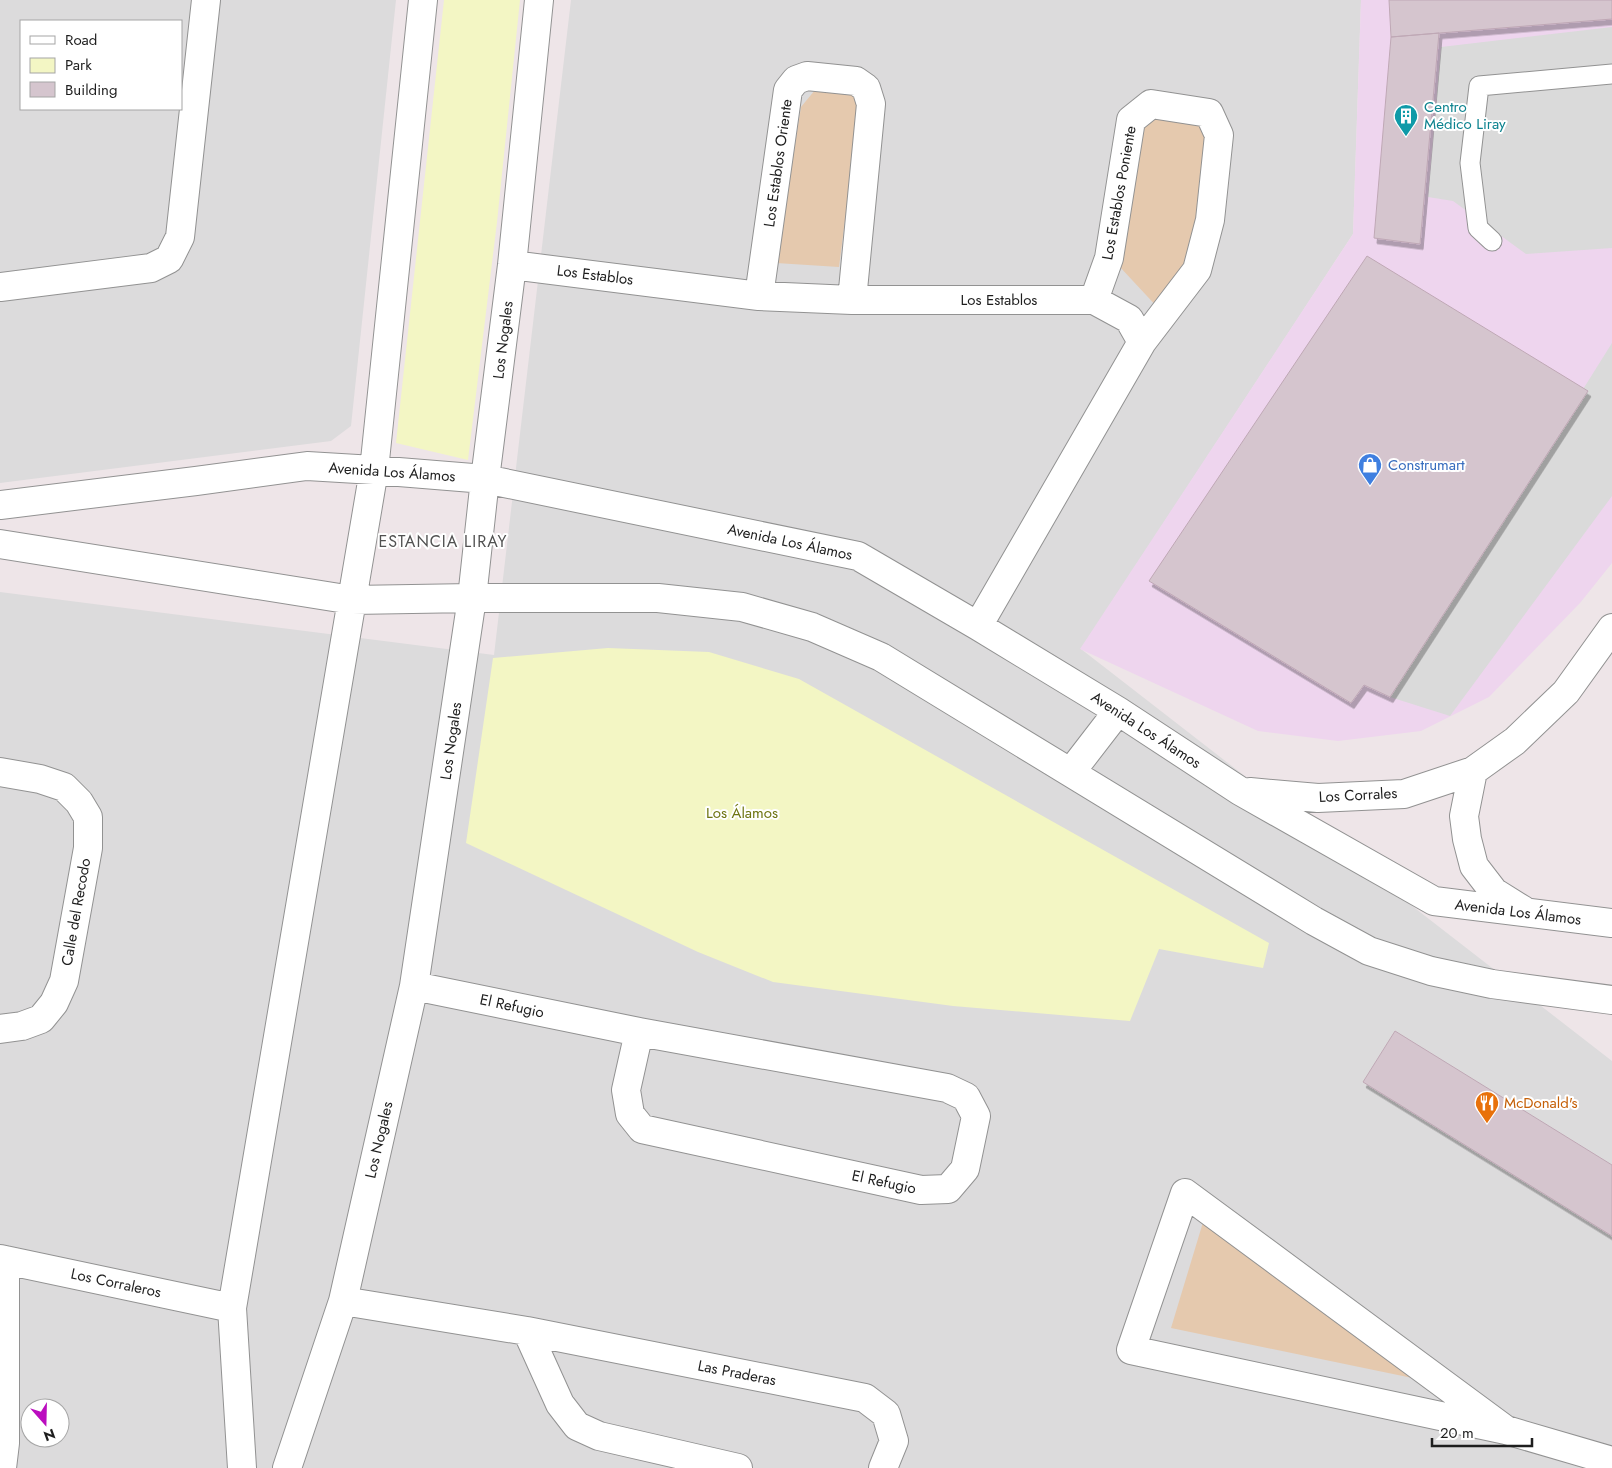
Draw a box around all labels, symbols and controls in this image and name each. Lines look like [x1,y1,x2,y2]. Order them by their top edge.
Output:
legend [20,20,182,110]
text: Road [65,29,97,51]
text: Park [65,54,92,76]
text: Building [65,79,117,101]
place label: Centro Médico Liray [1424,96,1506,135]
street label: Los Establos Oriente [758,97,798,228]
building icon: Centro Médico Liray [1393,103,1419,137]
street label: Los Establos Poniente [1096,124,1142,262]
street label: Los Establos [556,259,634,291]
street label: Los Establos [961,289,1037,311]
street label: Los Nogales [487,300,519,380]
shop icon: Construmart [1357,452,1383,486]
place label: Construmart [1388,454,1465,476]
street label: Avenida Los Álamos [328,457,456,487]
street label: Avenida Los Álamos [725,518,855,566]
district label: ESTANCIA LIRAY [378,530,508,553]
street label: Avenida Los Álamos [1087,686,1205,774]
street label: Los Nogales [435,701,467,781]
street label: Los Corrales [1318,782,1398,808]
park label: Los Álamos [706,802,778,824]
street label: Calle del Recodo [56,856,96,968]
street label: Avenida Los Álamos [1453,893,1583,931]
street label: El Refugio [478,988,546,1024]
restaurant icon: McDonald's [1474,1090,1500,1124]
place label: McDonald's [1504,1092,1578,1114]
street label: Los Nogales [359,1099,399,1181]
street label: El Refugio [850,1164,918,1200]
street label: Los Corraleros [69,1263,163,1303]
street label: Las Praderas [696,1355,778,1391]
north arrow [20,1398,70,1448]
scale bar [1432,1416,1532,1448]
text: 20 m [1440,1422,1474,1444]
text: N [41,1424,58,1447]

